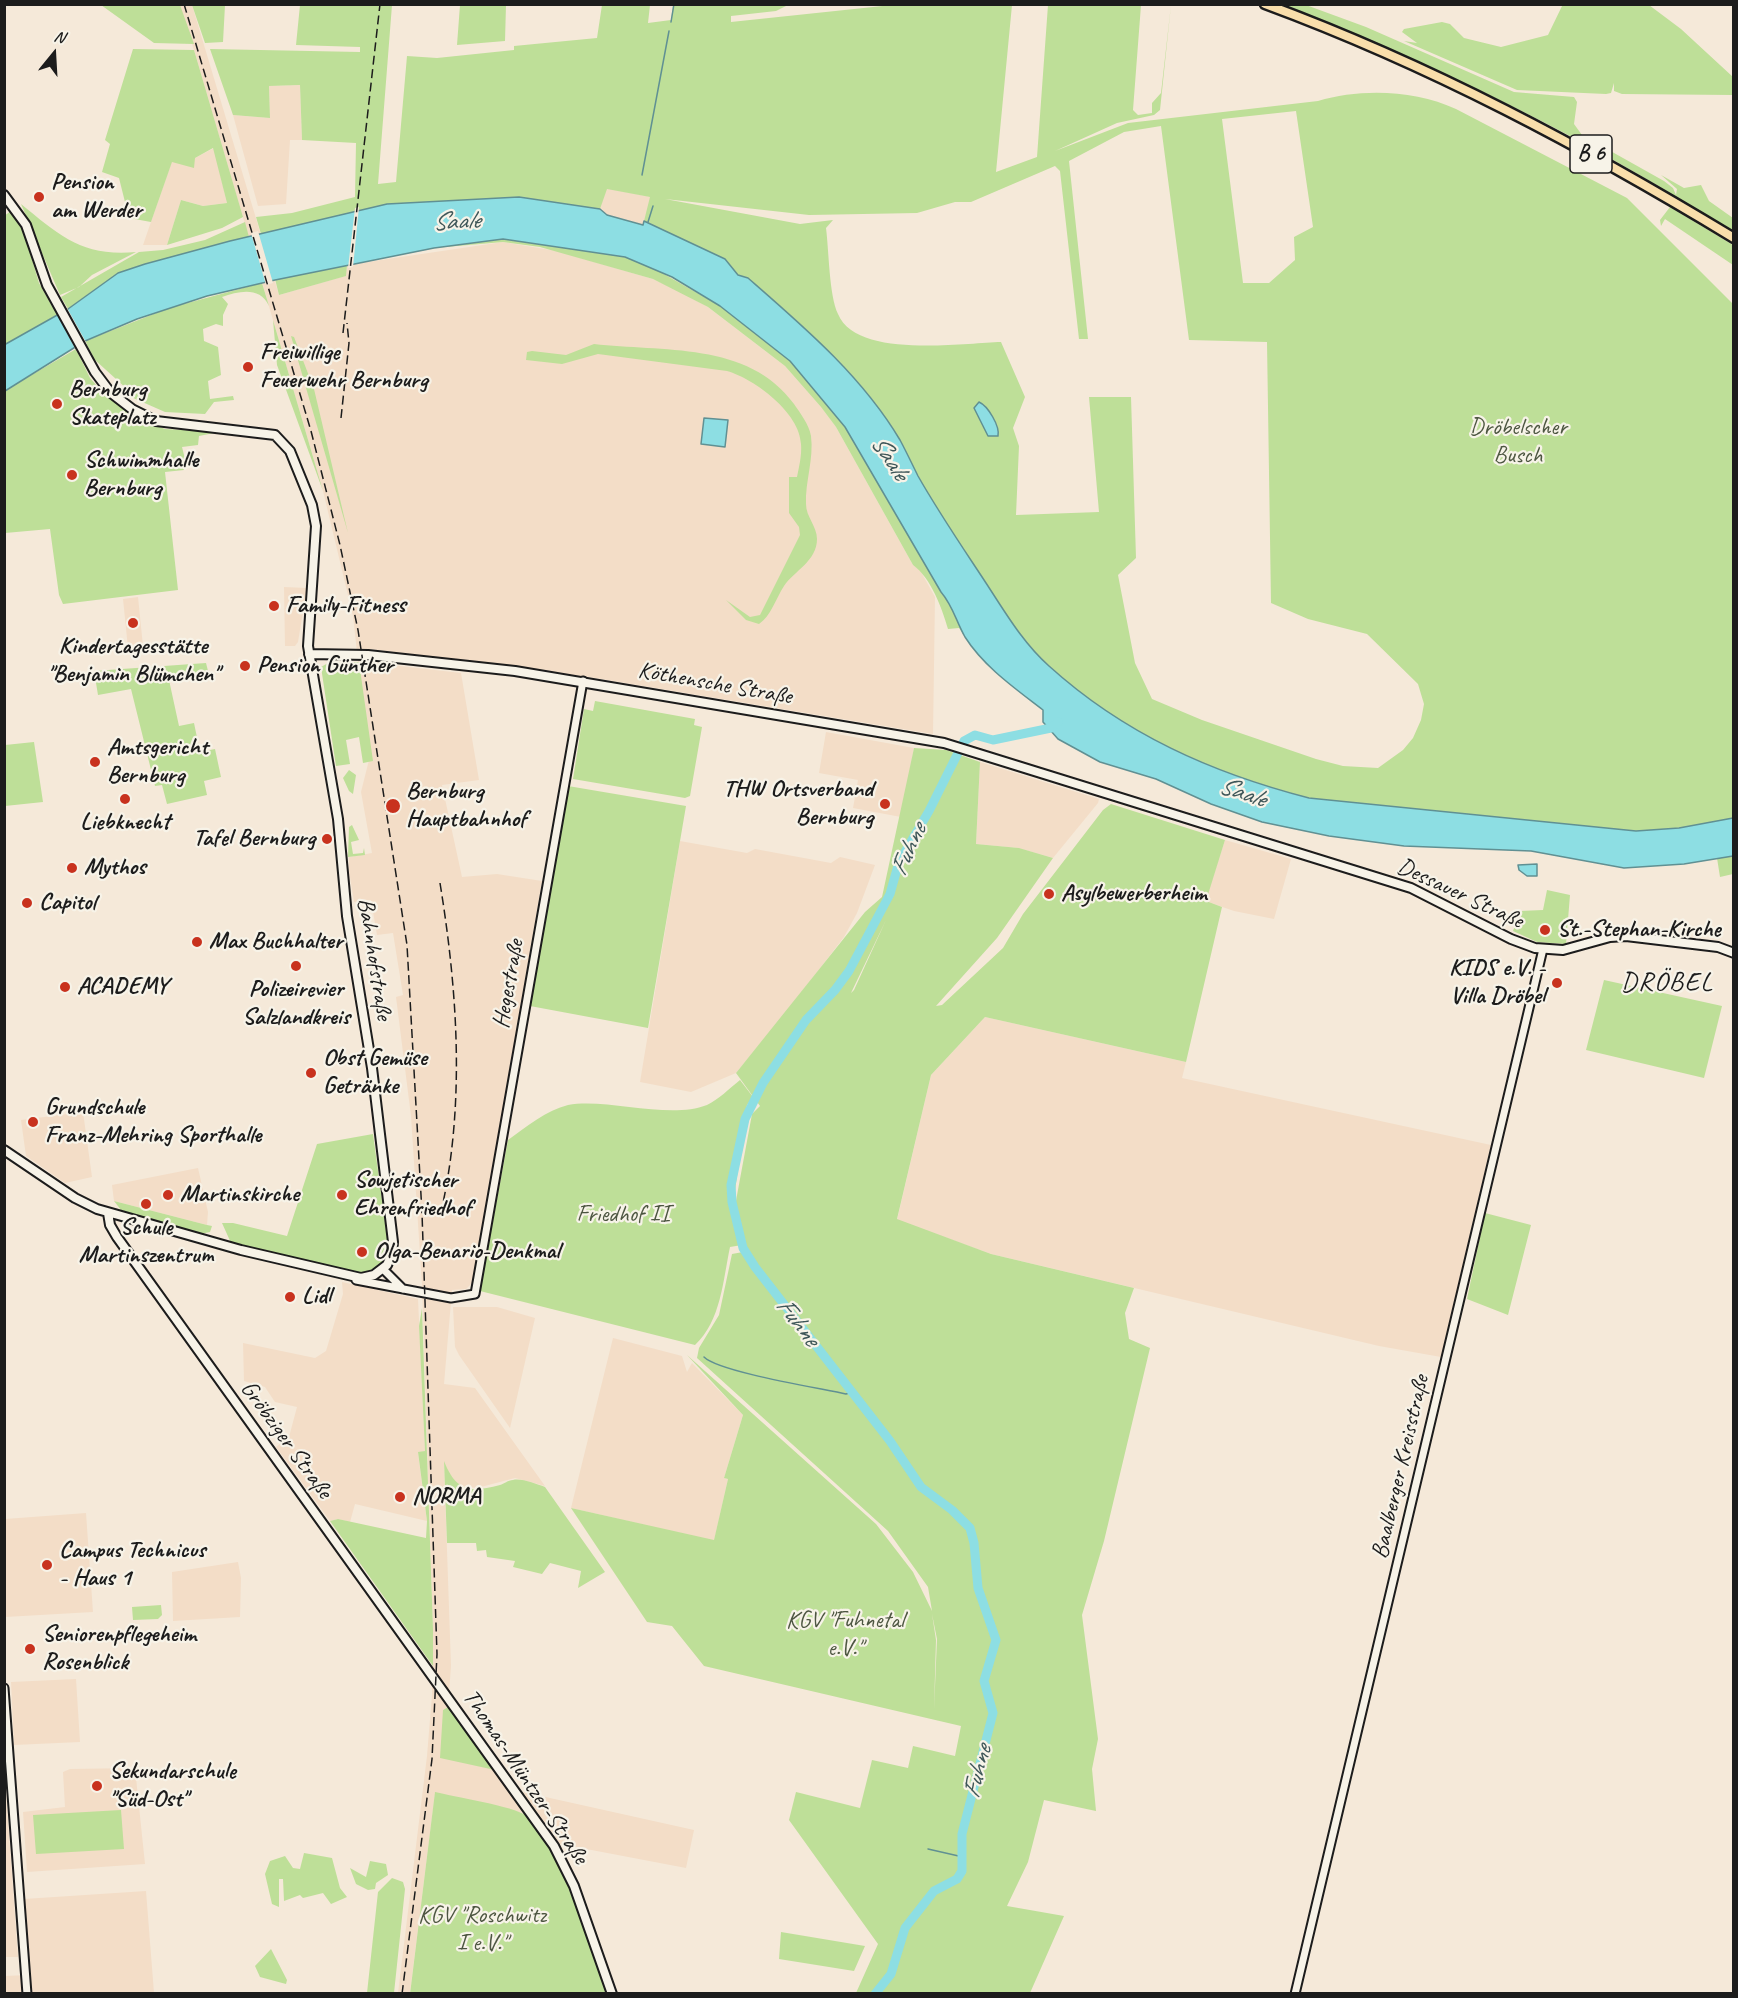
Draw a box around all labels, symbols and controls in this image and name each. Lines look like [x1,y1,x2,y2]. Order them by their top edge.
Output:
north arrow [24,24,84,84]
text: N [52,26,67,48]
road number: B 6 [1570,135,1612,173]
place label: Pension am Werder [51,169,142,225]
marker: Pension am Werder [32,190,46,204]
water label: Saale [432,206,480,238]
place label: Freiwillige Feuerwehr Bernburg [260,339,427,395]
marker: Freiwillige Feuerwehr Bernburg [241,360,255,374]
place label: Bernburg Skateplatz [69,376,156,432]
marker: Bernburg Skateplatz [50,397,64,411]
park label: Dröbelscher Busch [1469,414,1567,470]
water label: Saale [863,430,915,486]
place label: Schwimmhalle Bernburg [84,447,198,503]
marker: Schwimmhalle Bernburg [65,468,79,482]
place label: Family-Fitness [286,592,406,620]
marker: Family-Fitness [267,599,281,613]
marker: Kindertagesstätte "Benjamin Blümchen" [126,616,140,630]
place label: Kindertagesstätte "Benjamin Blümchen" [47,633,219,689]
place label: Pension Günther [257,652,393,680]
street label: Köthensche Straße [636,656,794,712]
marker: Pension Günther [238,659,252,673]
place label: Amtsgericht Bernburg [107,734,208,790]
marker: Amtsgericht Bernburg [88,755,102,769]
water label: Saale [1215,771,1269,815]
place label: THW Ortsverband Bernburg [723,776,873,832]
place label: Bernburg Hauptbahnhof [406,778,526,834]
marker: Liebknecht [118,792,132,806]
marker: Bernburg Hauptbahnhof [384,797,402,815]
marker: THW Ortsverband Bernburg [878,797,892,811]
place label: Liebknecht [80,809,170,837]
water label: Fuhne [884,819,934,881]
place label: Tafel Bernburg [193,825,315,853]
marker: Tafel Bernburg [320,832,334,846]
street label: Dessauer Straße [1392,852,1528,936]
place label: Mythos [84,854,146,882]
marker: Mythos [65,861,79,875]
place label: Asylbewerberheim [1061,880,1206,908]
marker: Asylbewerberheim [1042,887,1056,901]
place label: Capitol [39,889,96,917]
marker: Capitol [20,896,34,910]
street label: Bahnhofstraße [350,896,398,1022]
place label: St.-Stephan-Kirche [1557,916,1721,944]
marker: St.-Stephan-Kirche [1538,923,1552,937]
place label: Max Buchhalter [209,928,342,956]
marker: Max Buchhalter [190,935,204,949]
street label: Hegestraße [487,937,531,1031]
place label: KIDS e.V. - Villa Dröbel [1449,955,1545,1011]
marker: Polizeirevier Salzlandkreis [289,959,303,973]
district label: DRÖBEL [1621,967,1713,999]
place label: ACADEMY [77,973,168,1001]
place label: Polizeirevier Salzlandkreis [242,976,350,1032]
marker: KIDS e.V. - Villa Dröbel [1550,976,1564,990]
marker: ACADEMY [58,980,72,994]
place label: Obst Gemüse Getränke [323,1045,427,1101]
marker: Obst Gemüse Getränke [304,1066,318,1080]
place label: Grundschule Franz-Mehring Sporthalle [45,1094,261,1150]
marker: Grundschule Franz-Mehring Sporthalle [26,1115,40,1129]
place label: Sowjetischer Ehrenfriedhof [354,1167,471,1223]
place label: Martinskirche [180,1181,299,1209]
marker: Martinskirche [161,1188,175,1202]
marker: Sowjetischer Ehrenfriedhof [335,1188,349,1202]
marker: Schule Martinszentrum [139,1197,153,1211]
park label: Friedhof II [577,1201,669,1229]
place label: Schule Martinszentrum [79,1214,213,1270]
place label: Olga-Benario-Denkmal [374,1238,560,1266]
marker: Olga-Benario-Denkmal [355,1245,369,1259]
place label: Lidl [302,1283,331,1311]
marker: Lidl [283,1290,297,1304]
water label: Fuhne [768,1291,826,1353]
street label: Baalberger Kreisstraße [1366,1373,1436,1561]
street label: Gröbziger Straße [234,1375,338,1505]
place label: NORMA [412,1483,480,1511]
marker: NORMA [393,1490,407,1504]
place label: Campus Technicus - Haus 1 [59,1537,205,1593]
marker: Campus Technicus - Haus 1 [40,1558,54,1572]
park label: KGV "Fuhnetal e.V." [786,1607,904,1663]
place label: Seniorenpflegeheim Rosenblick [42,1621,196,1677]
marker: Seniorenpflegeheim Rosenblick [23,1642,37,1656]
street label: Thomas-Müntzer-Straße [456,1684,594,1870]
water label: Fuhne [956,1742,1000,1802]
place label: Sekundarschule "Süd-Ost" [109,1758,236,1814]
marker: Sekundarschule "Süd-Ost" [90,1779,104,1793]
park label: KGV "Roschwitz I e.V." [418,1902,546,1958]

